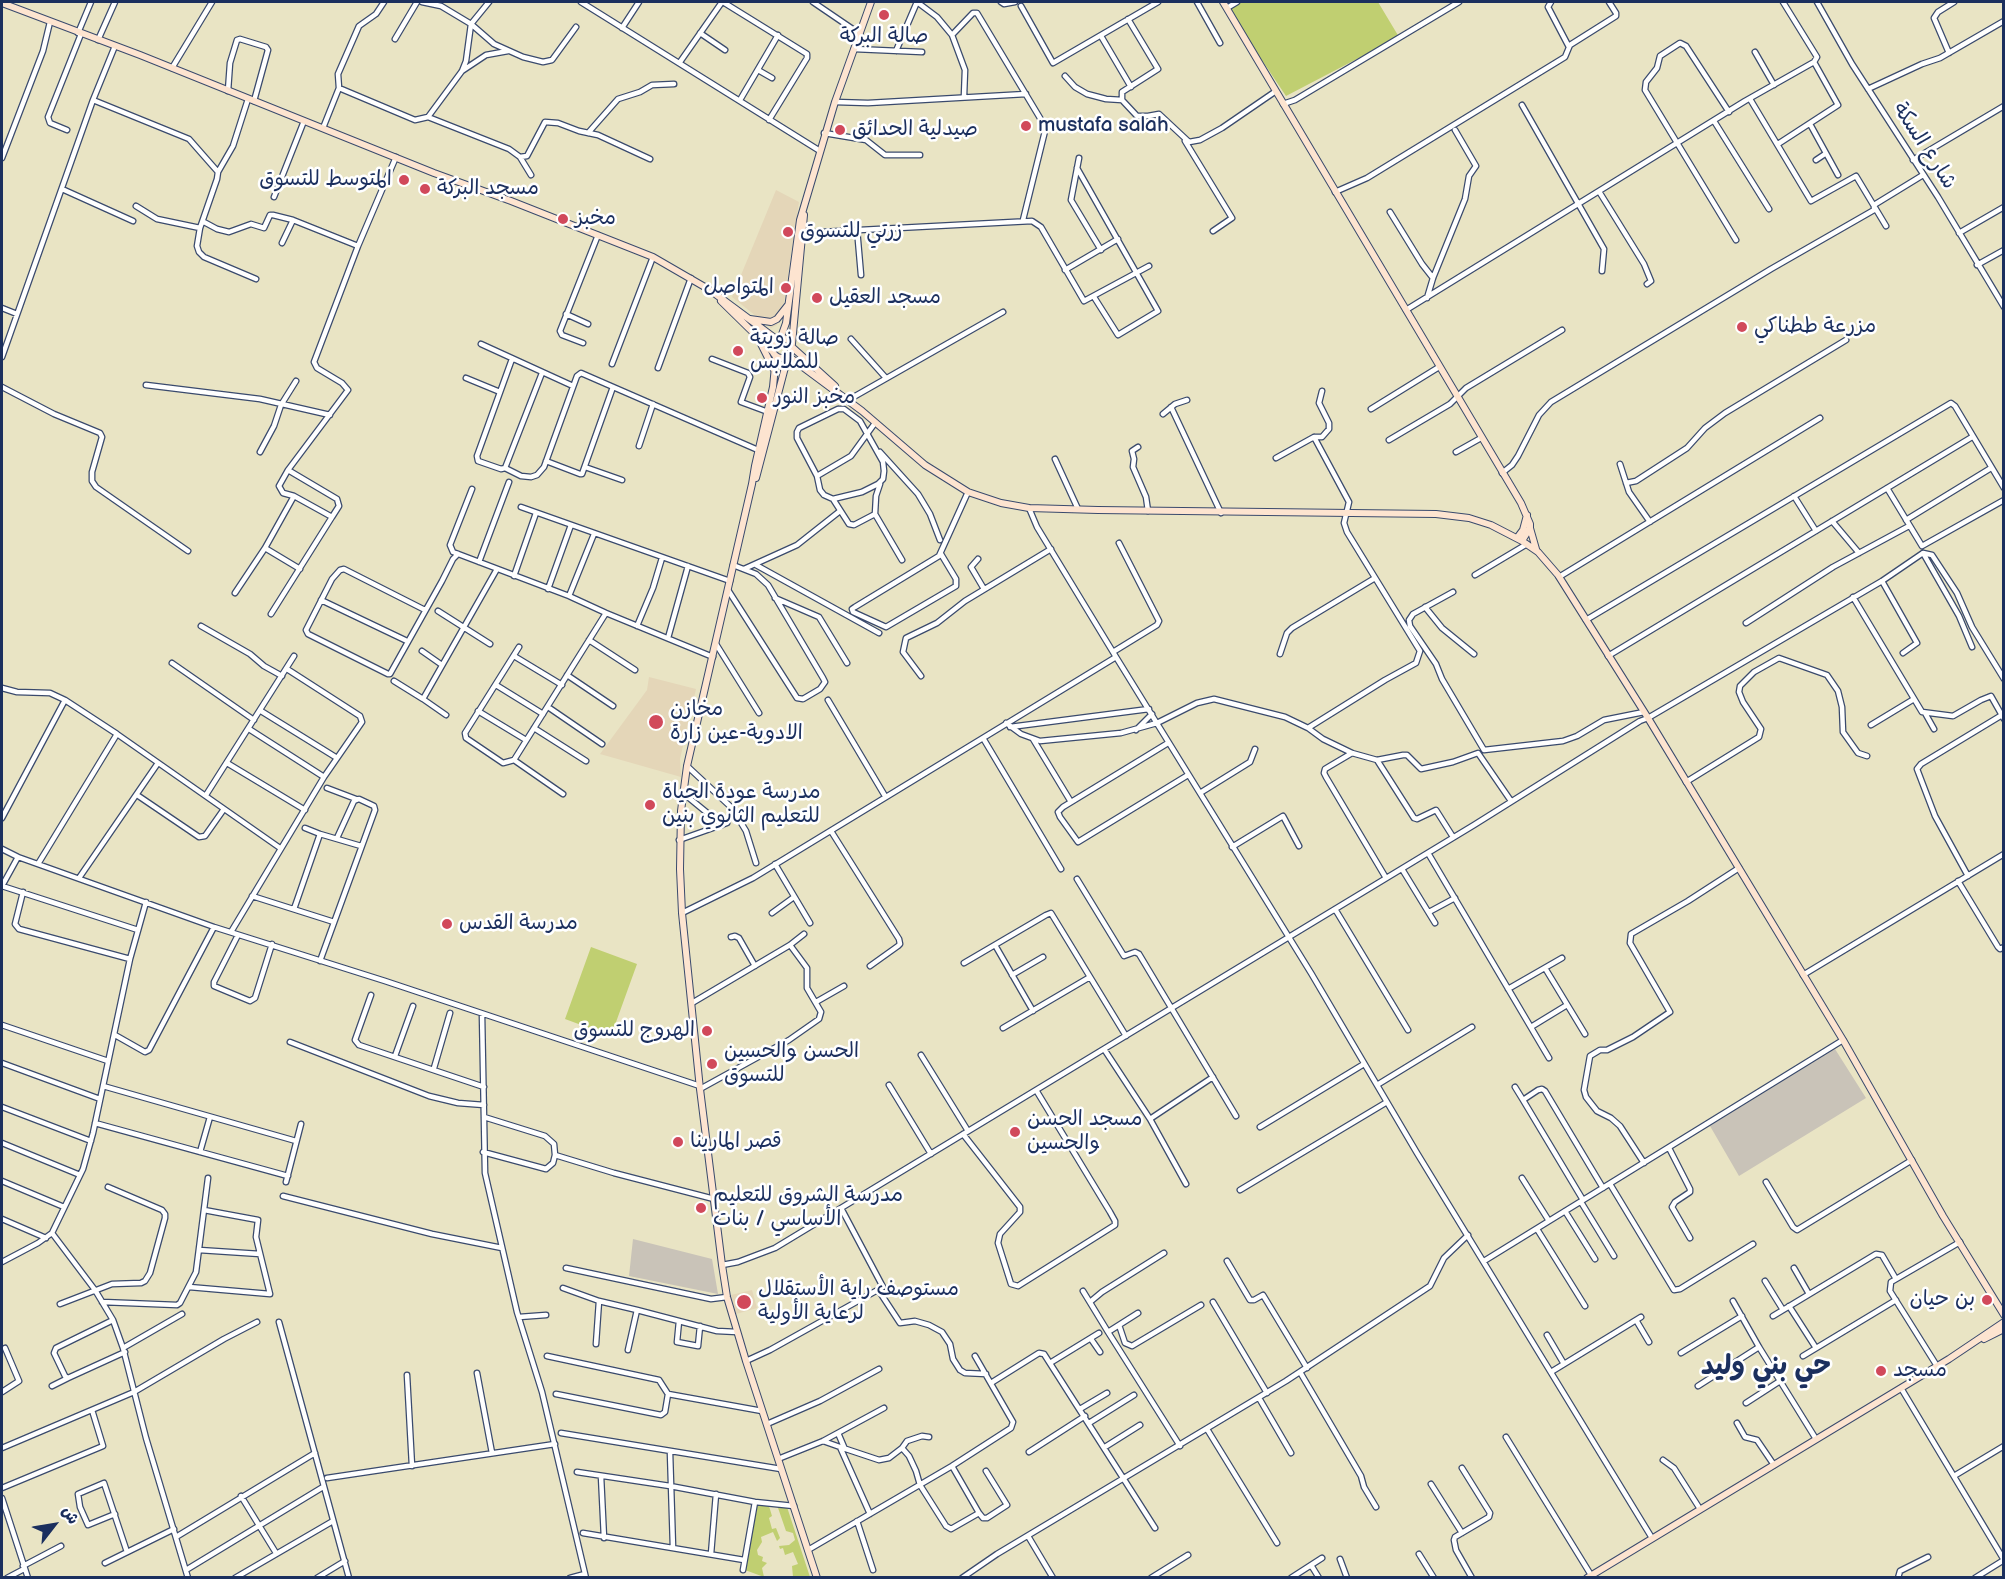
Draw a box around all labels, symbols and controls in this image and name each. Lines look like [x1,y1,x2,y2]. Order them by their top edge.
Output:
marker: صالة البركة [877,8,891,22]
place label: صالة البركة [840,24,928,50]
street label: شارع السكة [1887,98,1961,194]
place label: mustafa salah [1038,113,1169,139]
place label: صيدلية الحدائق [852,117,978,143]
marker: mustafa salah [1019,119,1033,133]
marker: صيدلية الحدائق [833,123,847,137]
place label: المتوسط للتسوق [259,167,392,193]
marker: المتوسط للتسوق [397,173,411,187]
place label: مسجد البركة [437,176,539,202]
marker: مسجد البركة [418,182,432,196]
place label: مخبز [575,206,616,232]
marker: مخبز [556,212,570,226]
place label: زرتي للتسوق [800,219,903,245]
marker: زرتي للتسوق [781,225,795,239]
place label: المتواصل [704,275,774,301]
marker: المتواصل [779,281,793,295]
place label: مسجد العقيل [829,285,941,311]
marker: مسجد العقيل [810,291,824,305]
place label: مزرعة ططناكي [1754,314,1876,340]
marker: مزرعة ططناكي [1735,320,1749,334]
place label: صالة زويتة للملابس [750,326,839,376]
marker: صالة زويتة للملابس [731,344,745,358]
place label: مخبز النور [774,385,855,411]
marker: مخبز النور [755,391,769,405]
place label: مخازن الادوية-عين زارة [670,697,803,747]
marker: مخازن الادوية-عين زارة [647,713,665,731]
place label: مدرسة عودة الحياة للتعليم الثانوي بنين [662,780,821,830]
marker: مدرسة عودة الحياة للتعليم الثانوي بنين [643,798,657,812]
place label: مدرسة القدس [459,911,578,937]
marker: مدرسة القدس [440,917,454,931]
place label: الهروج للتسوق [573,1018,695,1044]
marker: الهروج للتسوق [700,1024,714,1038]
place label: الحسن والحسين للتسوق [724,1039,859,1089]
marker: الحسن والحسين للتسوق [705,1057,719,1071]
place label: مسجد الحسن والحسين [1027,1107,1143,1157]
marker: مسجد الحسن والحسين [1008,1125,1022,1139]
place label: قصر المارينا [690,1129,782,1155]
marker: قصر المارينا [671,1135,685,1149]
place label: مدرسة الشروق للتعليم الأساسي / بنات [713,1183,903,1233]
marker: مدرسة الشروق للتعليم الأساسي / بنات [694,1201,708,1215]
place label: مستوصف راية الأستقلال لرعاية الأولية [758,1277,959,1327]
place label: بن حيان [1909,1287,1975,1313]
marker: مستوصف راية الأستقلال لرعاية الأولية [735,1293,753,1311]
marker: بن حيان [1980,1293,1994,1307]
district label: حي بني وليد [1701,1351,1831,1383]
place label: مسجد [1893,1358,1947,1384]
marker: مسجد [1874,1364,1888,1378]
north arrow [24,1495,84,1555]
text: ش [57,1503,83,1528]

